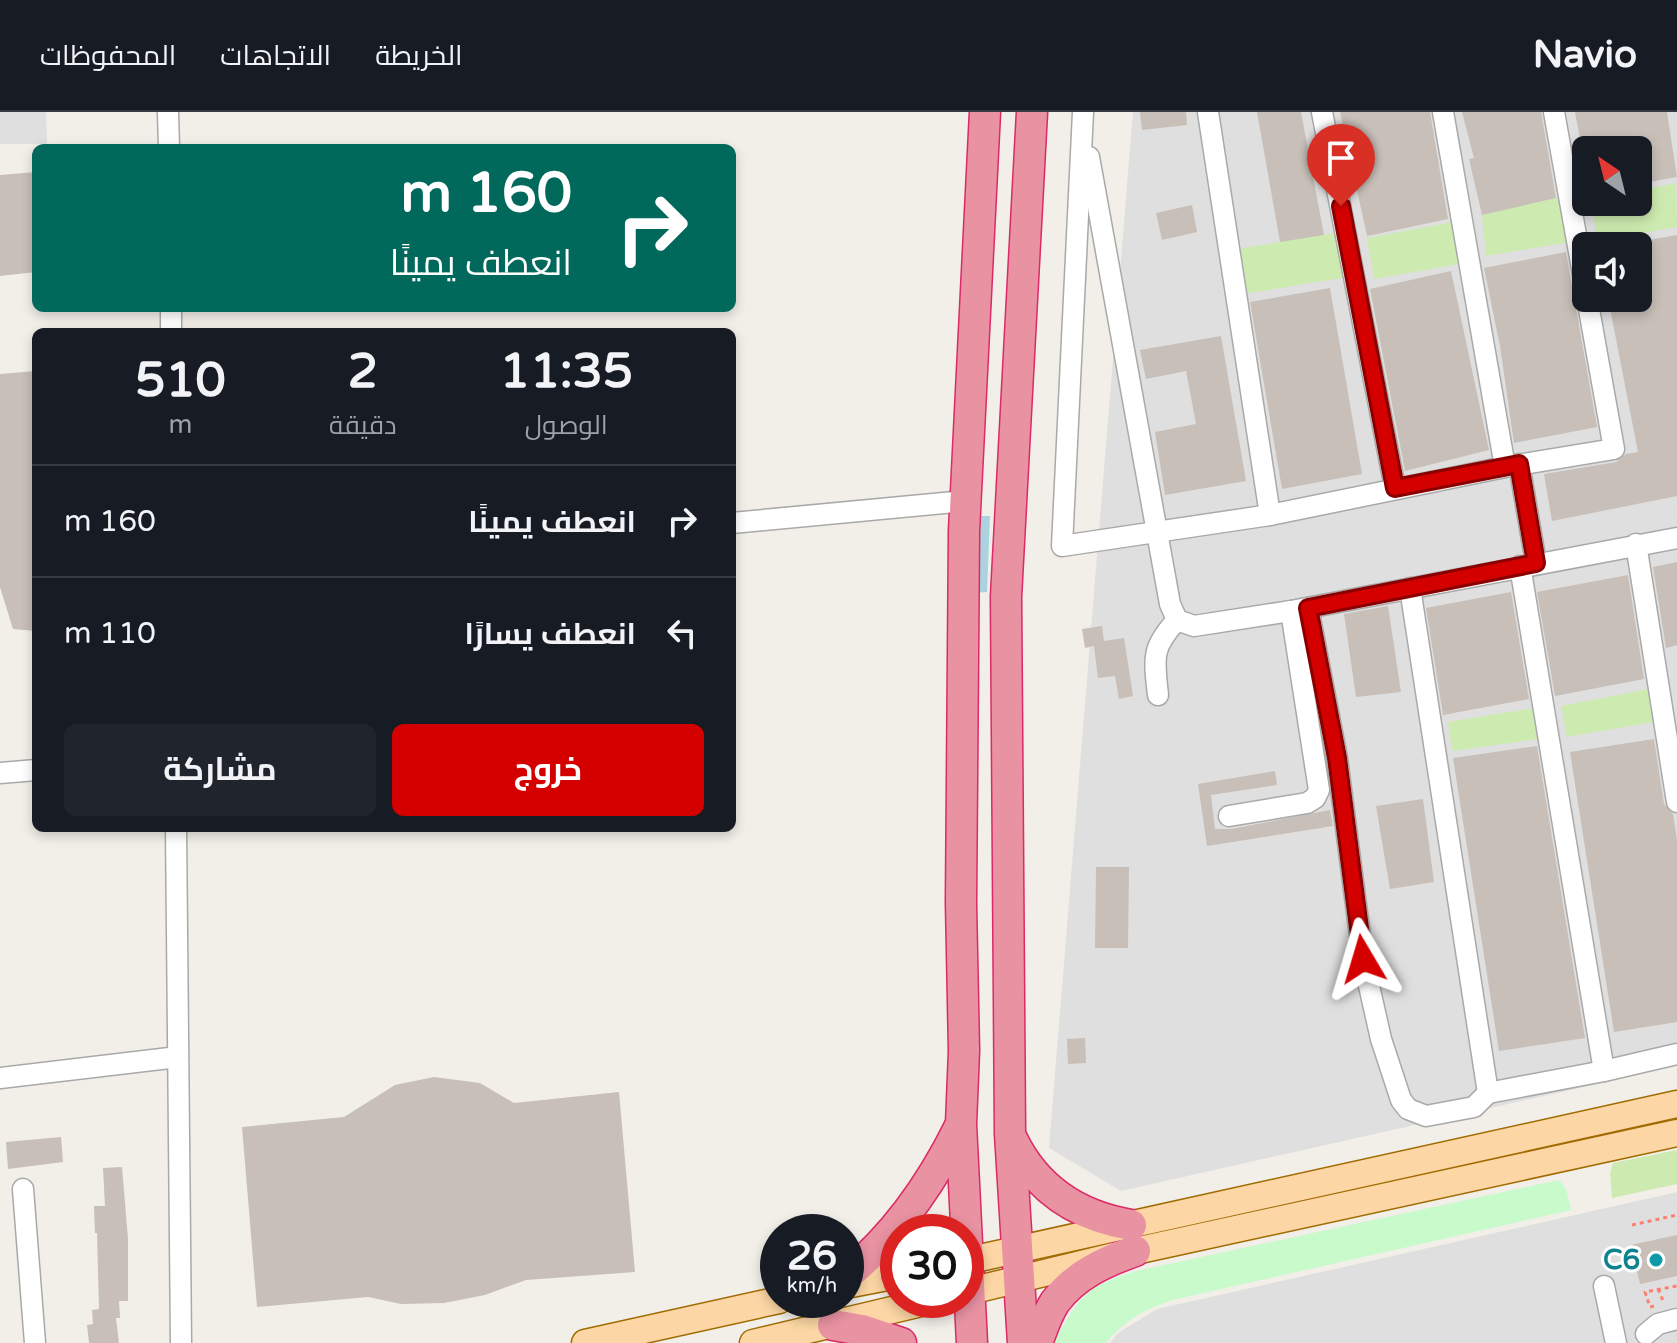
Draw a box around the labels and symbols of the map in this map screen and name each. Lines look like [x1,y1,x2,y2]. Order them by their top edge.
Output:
pin [1307,124,1375,206]
north arrow [1572,136,1652,216]
position arrow [1321,917,1405,1001]
speed limit sign: 30 [880,1214,984,1318]
place label: C6 [1603,1243,1640,1277]
marker: C6 [1647,1251,1665,1269]

